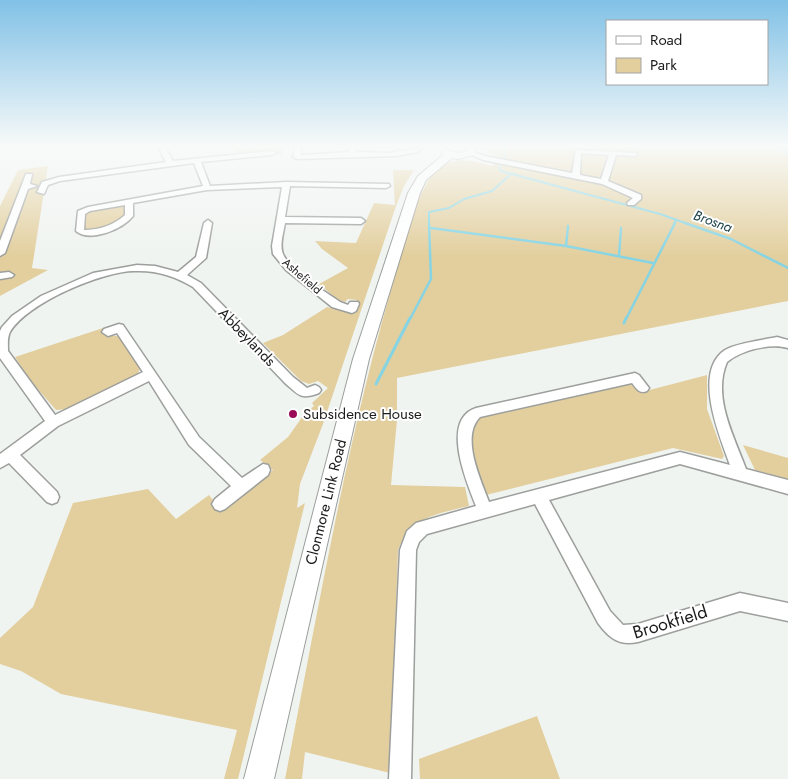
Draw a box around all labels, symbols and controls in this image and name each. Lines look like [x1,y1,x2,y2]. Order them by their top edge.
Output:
legend [606,20,768,85]
text: Road [650,29,682,51]
text: Park [650,54,677,76]
water label: Brosna [691,205,735,237]
street label: Ashefield [278,254,326,298]
street label: Abbeylands [213,303,281,371]
place label: Subsidence House [303,403,422,425]
marker: Subsidence House [287,408,299,420]
street label: Clonmore Link Road [300,437,352,567]
street label: Brookfield [629,598,711,646]

